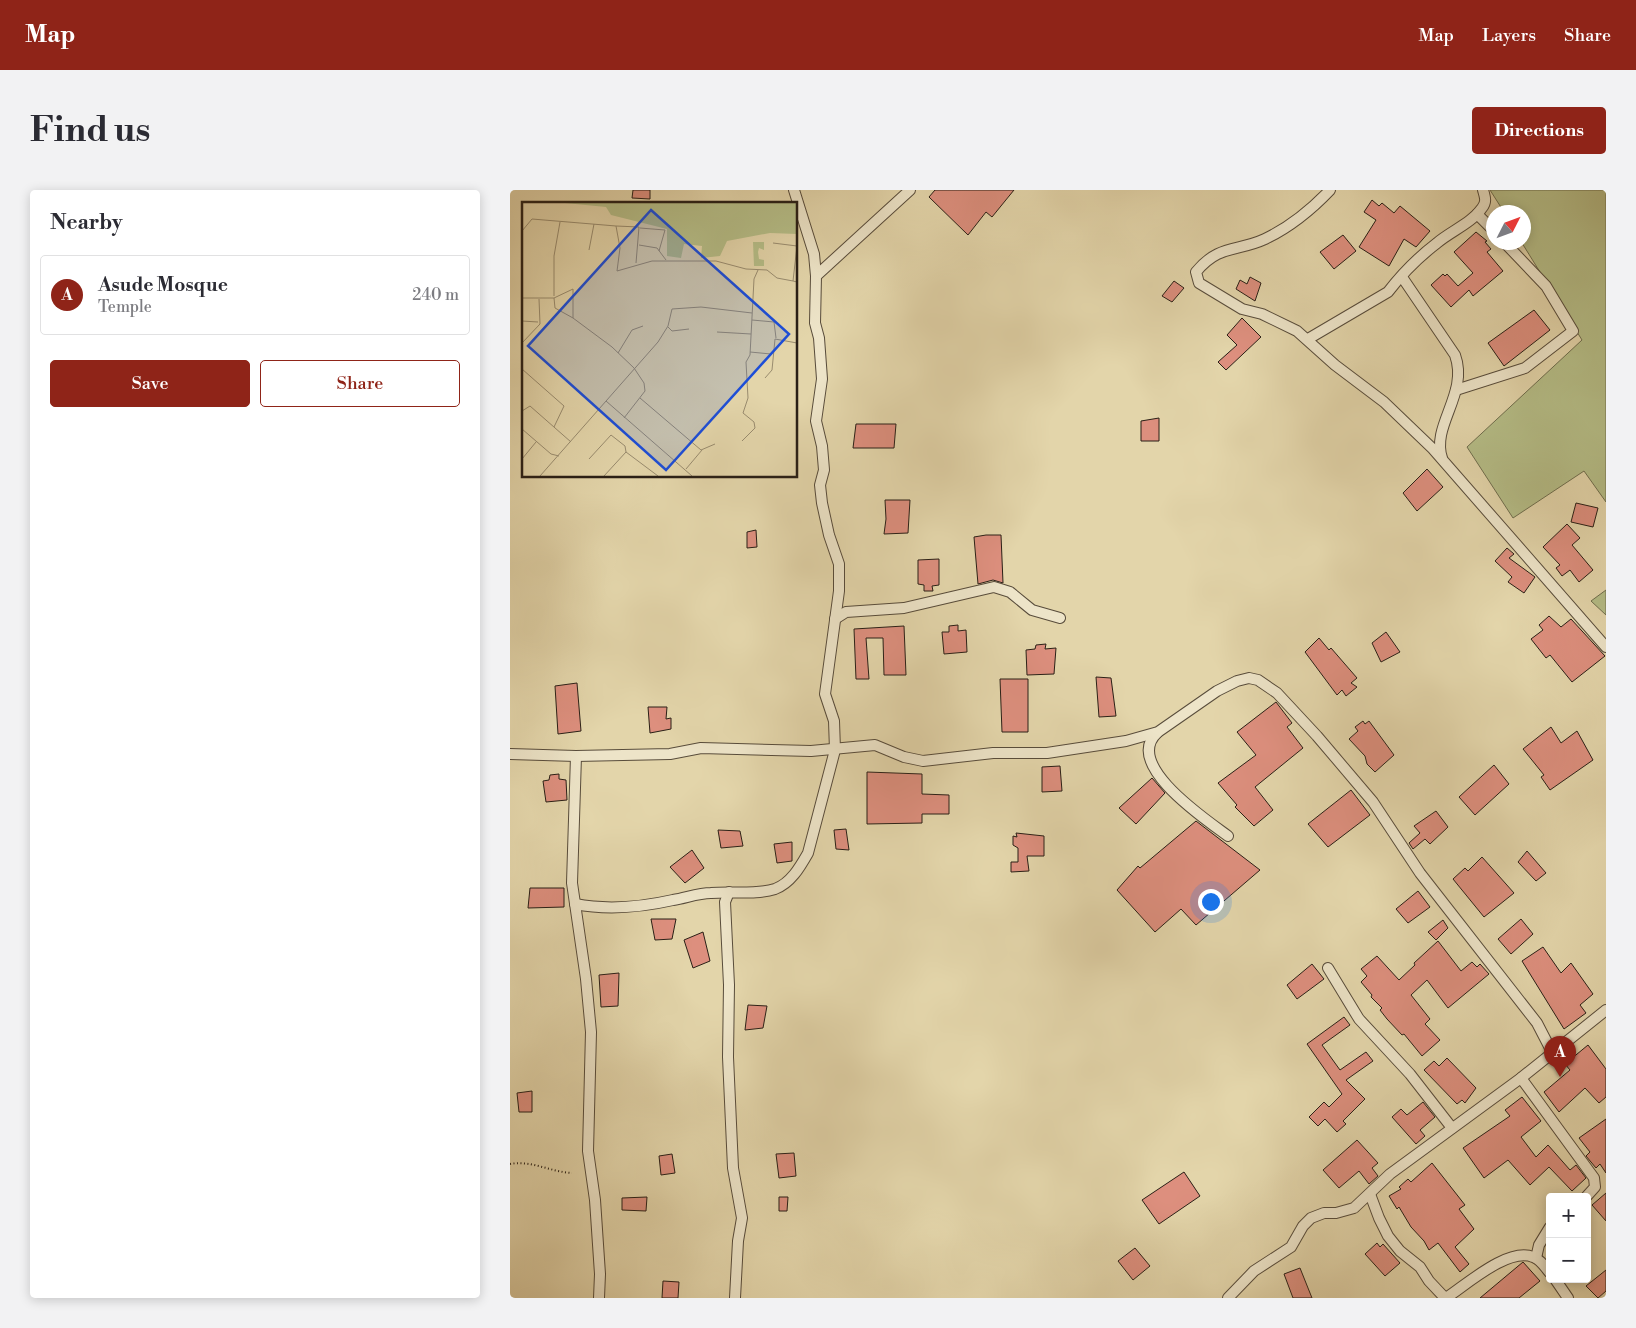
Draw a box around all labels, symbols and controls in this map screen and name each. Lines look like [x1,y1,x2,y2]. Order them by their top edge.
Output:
text: Map [25,20,75,50]
text: Map [1419,24,1454,47]
text: Layers [1482,24,1536,47]
text: Share [1564,24,1611,47]
button: Directions [1472,107,1606,154]
text: Find us [30,109,150,152]
inset map [522,202,798,478]
north arrow [1486,205,1531,250]
text: Nearby [50,210,123,236]
text: Asude Mosque [98,273,228,297]
text: A [61,285,73,305]
text: 240 m [412,285,459,305]
text: Temple [98,297,152,317]
button: Save [50,360,250,407]
button: Share [260,360,460,407]
your location [1198,889,1224,915]
pin: A [1544,1036,1576,1077]
map controls [1546,1193,1591,1283]
button: + [1546,1193,1591,1238]
button: − [1546,1238,1591,1283]

